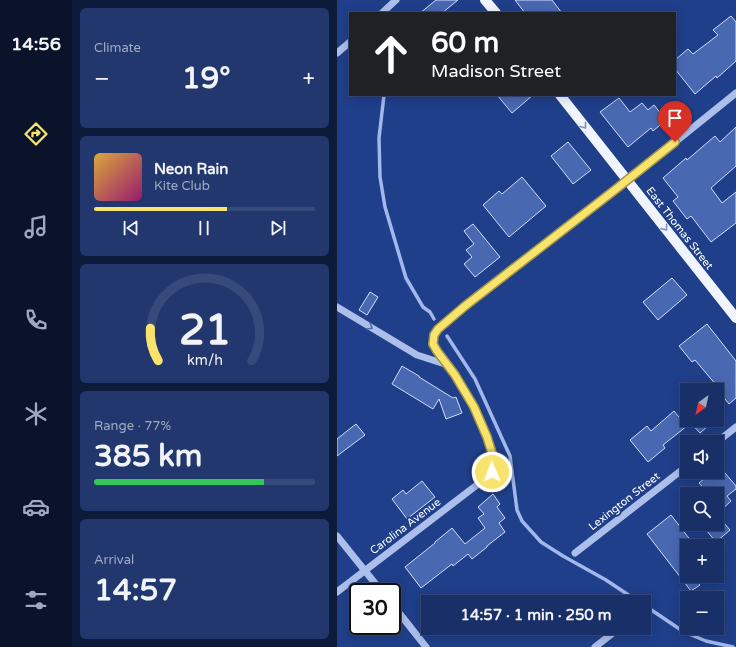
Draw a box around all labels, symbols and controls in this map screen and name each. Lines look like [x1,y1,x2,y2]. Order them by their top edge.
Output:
text: 60 m [431,26,499,60]
icon: ahead [365,28,417,80]
text: 14:56 [11,33,61,55]
text: Climate [94,40,141,56]
text: 19° [182,60,231,97]
text: Madison Street [431,60,561,82]
text: − [94,66,110,92]
text: + [303,66,315,92]
pin [658,101,692,142]
icon: arrive [664,107,686,129]
icon: directions [22,120,50,148]
one-way arrow [580,121,587,128]
text: Neon Rain [154,160,228,178]
text: Kite Club [154,178,210,194]
street label: East Thomas Street [643,184,716,272]
icon: music [22,213,50,241]
icon: previous [120,217,142,239]
icon: pause [193,217,215,239]
icon: next [267,217,289,239]
one-way arrow [660,223,667,230]
icon: phone [22,306,50,334]
text: 21 [178,306,231,356]
one-way arrow [366,322,373,329]
text: km/h [187,352,222,369]
north arrow [680,383,724,427]
map controls [680,383,724,635]
icon: climate [22,400,50,428]
text: Range · 77% [94,418,171,434]
button: sound [680,435,724,479]
text: 385 km [94,438,202,475]
position arrow [471,451,513,493]
street label: Lexington Street [586,470,662,533]
button: search [680,487,724,531]
icon: car [22,493,50,521]
street label: Carolina Avenue [367,496,443,557]
button: + [680,539,724,583]
text: Arrival [94,552,134,568]
text: 14:57 [94,572,177,609]
speed limit sign: 30 [349,583,401,635]
icon: filters [22,586,50,614]
button: − [680,591,724,635]
text: 14:57 · 1 min · 250 m [461,606,611,624]

